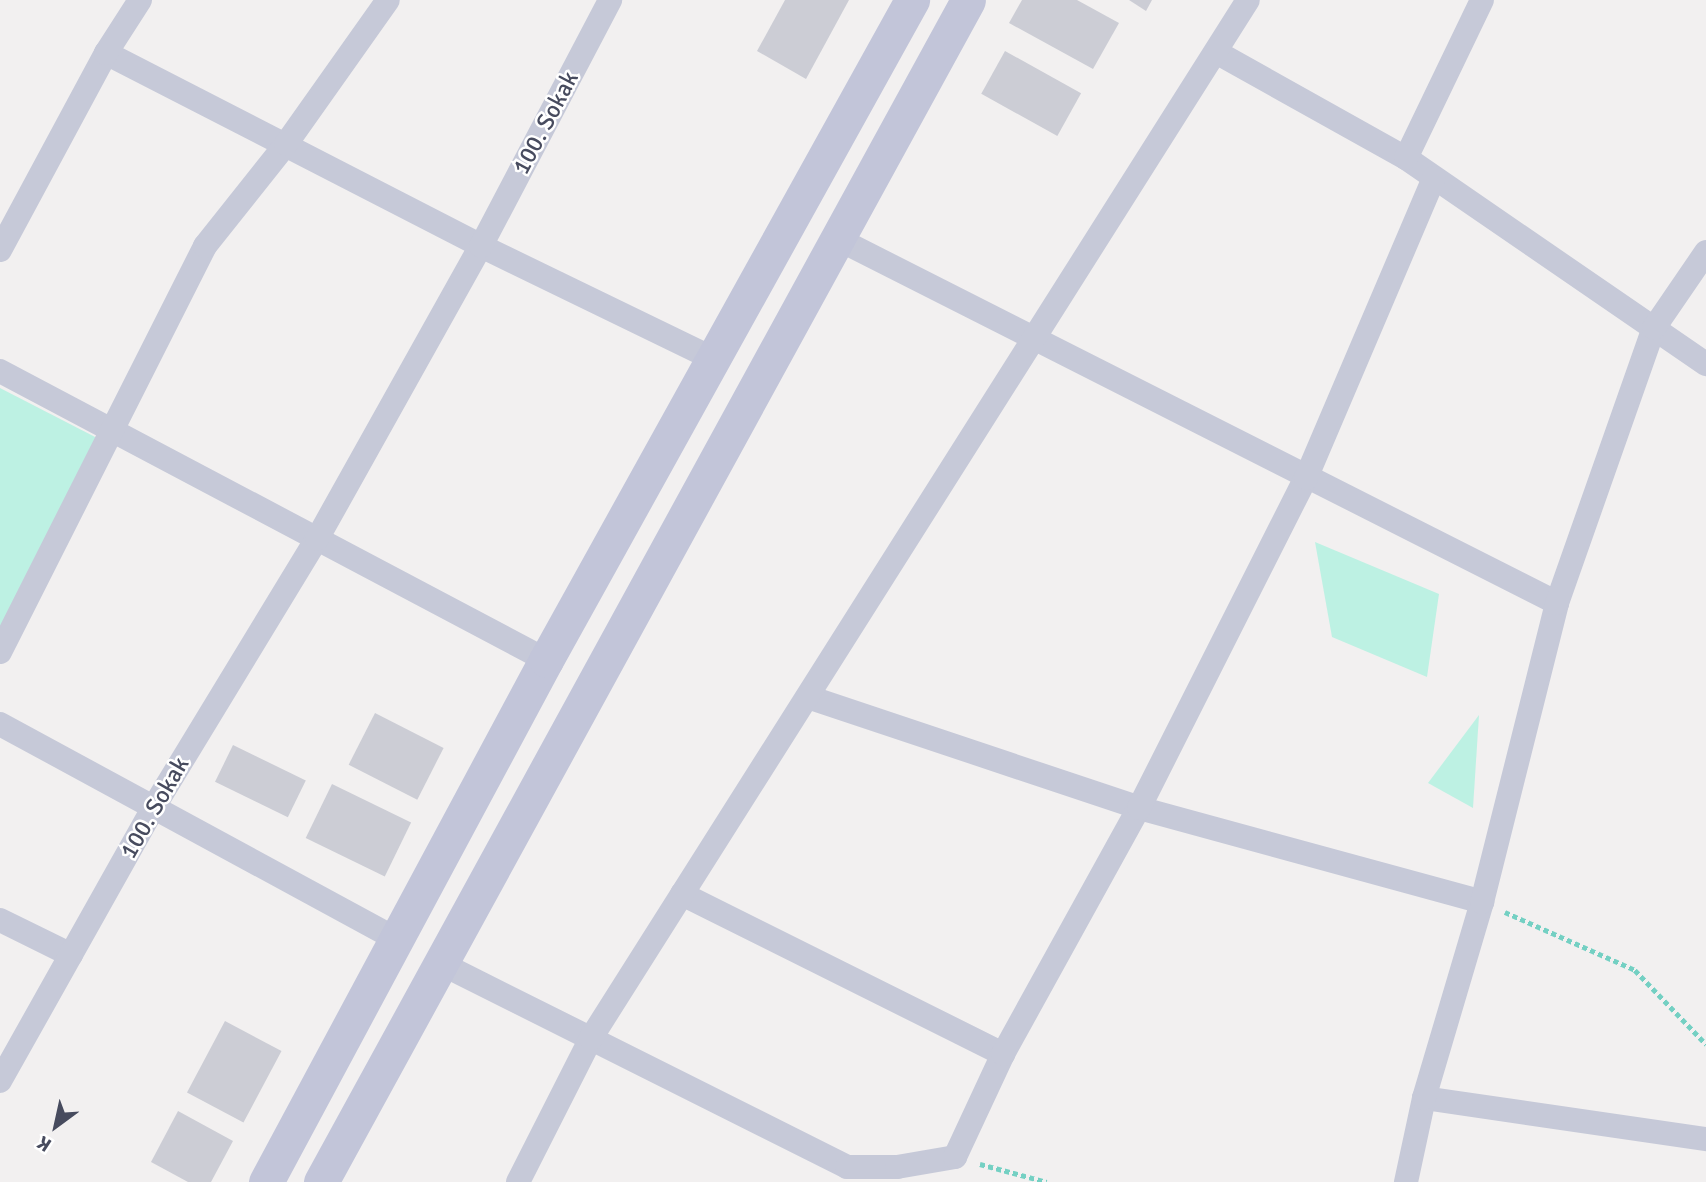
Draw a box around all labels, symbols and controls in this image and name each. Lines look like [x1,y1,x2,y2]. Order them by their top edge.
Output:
street label: 100. Sokak [507,67,585,179]
street label: 100. Sokak [114,752,196,864]
north arrow [21,1091,91,1161]
text: K [33,1130,56,1157]

